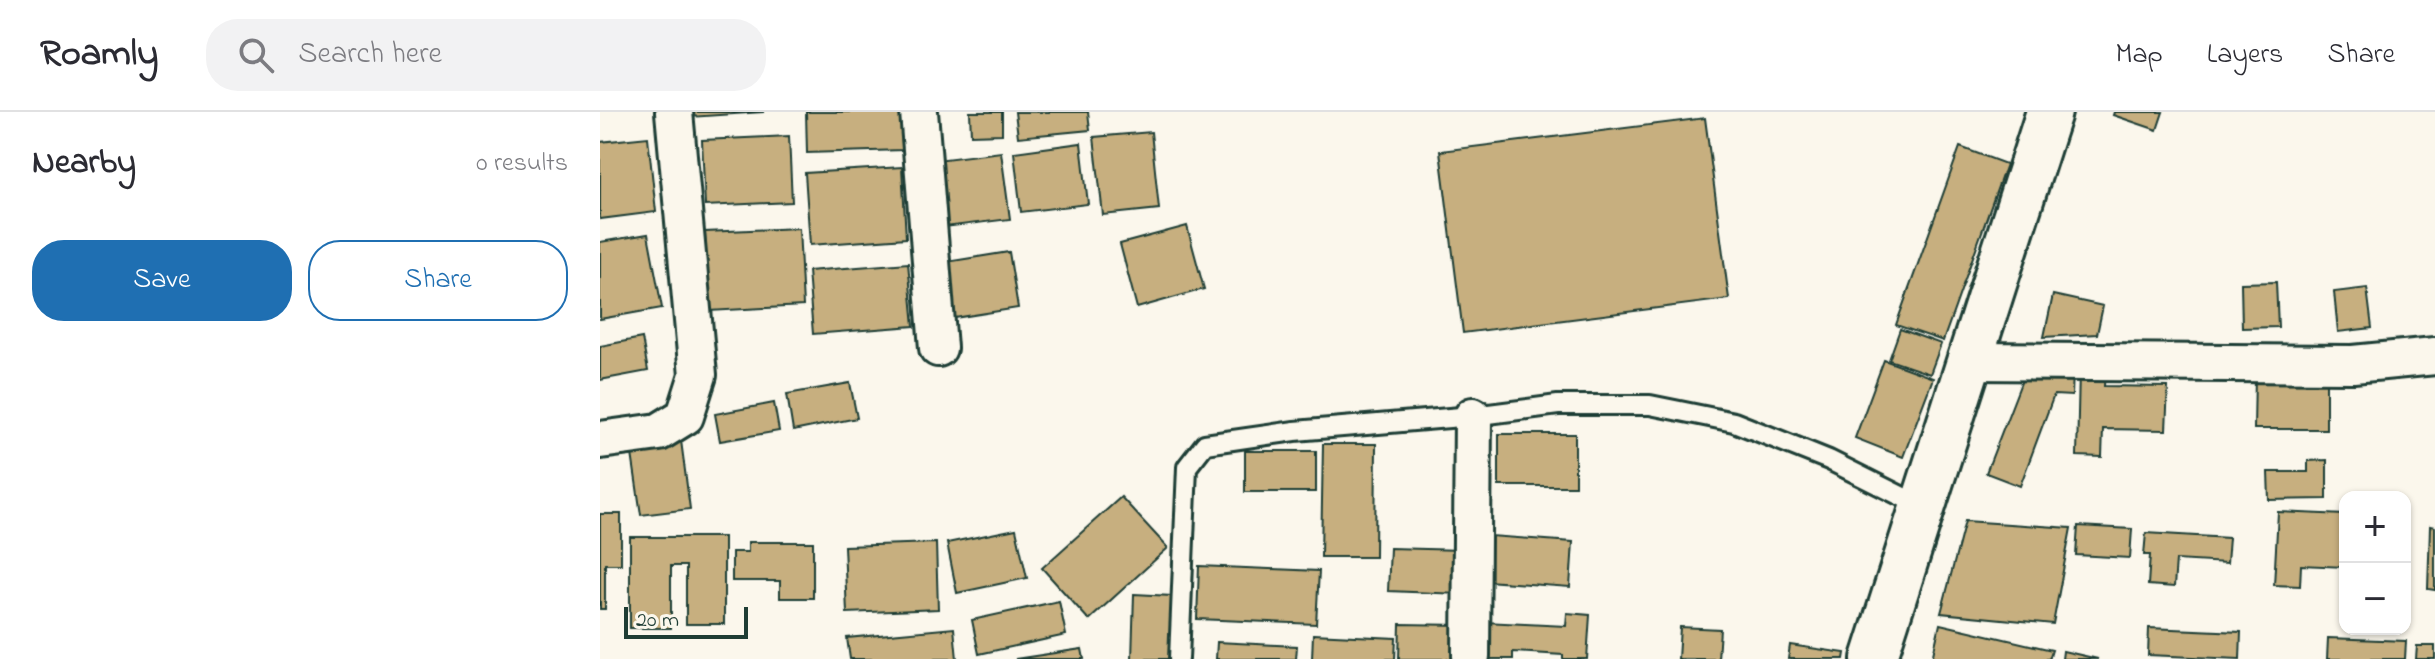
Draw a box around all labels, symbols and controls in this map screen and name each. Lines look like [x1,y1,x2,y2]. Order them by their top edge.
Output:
search box [206,19,766,91]
text: Roamly [40,27,158,83]
icon: search [234,33,278,77]
text: Search here [298,33,442,77]
text: Map [2115,35,2163,76]
text: Layers [2207,35,2283,76]
text: Share [2327,35,2395,76]
text: Nearby [32,139,136,189]
text: 0 results [476,145,568,183]
button: Save [32,240,292,321]
button: Share [308,240,568,321]
map controls [2339,491,2411,635]
button: + [2339,491,2411,563]
button: − [2339,563,2411,635]
scale bar [624,603,748,639]
text: 20 m [636,605,679,637]

